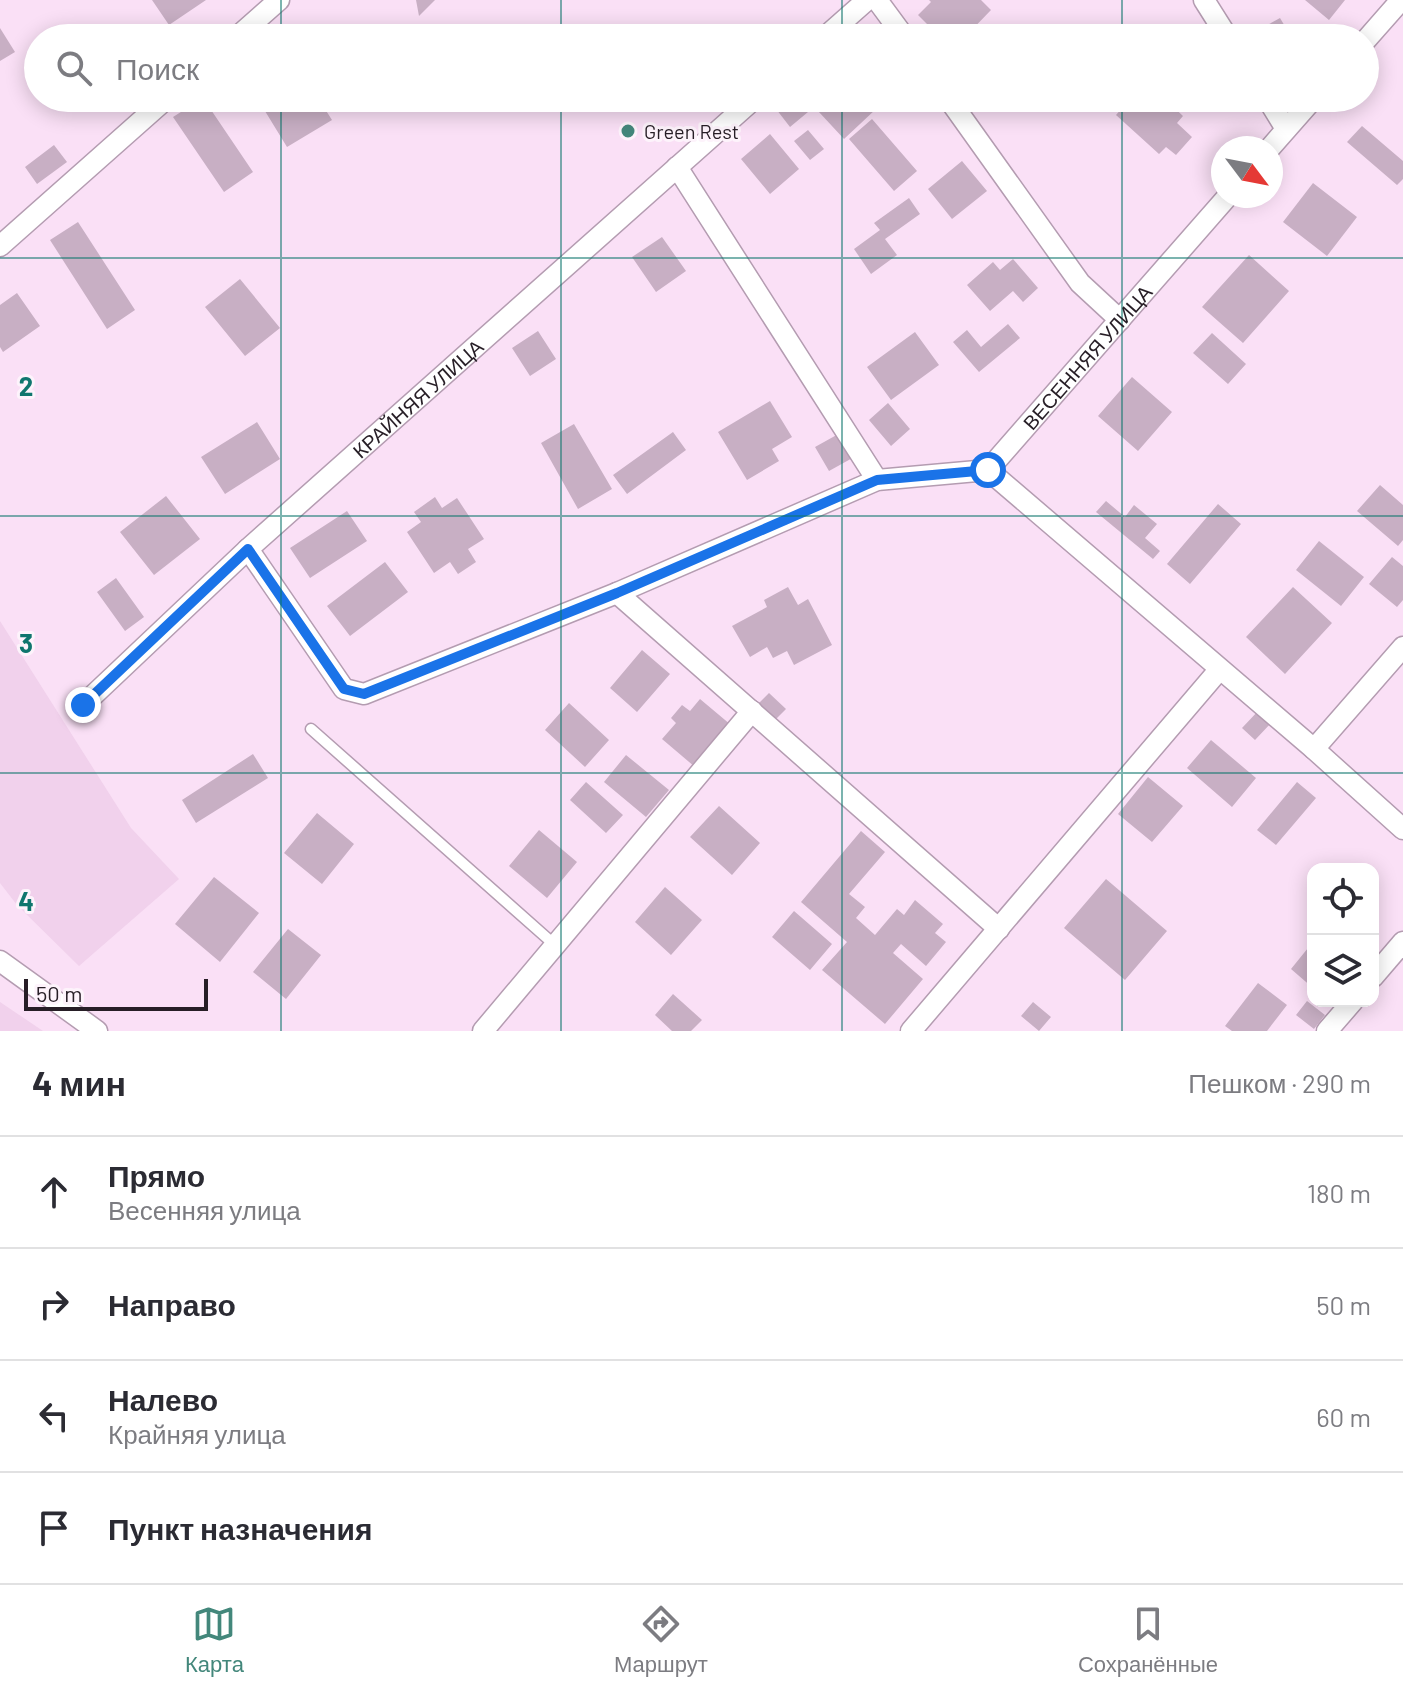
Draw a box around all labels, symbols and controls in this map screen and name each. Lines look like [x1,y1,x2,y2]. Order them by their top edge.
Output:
search box [24,24,1379,112]
icon: search [52,46,96,90]
text: Поиск [116,50,199,86]
place label: Green Rest [644,119,739,143]
marker: Green Rest [619,122,637,140]
north arrow [1211,136,1283,208]
street label: ВЕСЕННЯЯ УЛИЦА [1017,279,1157,434]
street label: КРАЙНЯЯ УЛИЦА [347,333,488,462]
text: 2 [19,370,33,401]
route start [970,452,1006,488]
text: 3 [19,627,33,658]
route end [65,687,101,723]
map controls [1307,863,1379,1007]
button: locate [1307,863,1379,935]
text: 4 [18,885,34,916]
button: layers [1307,935,1379,1007]
scale bar [24,975,208,1011]
text: 50 m [36,980,82,1006]
text: 4 мин [32,1062,126,1103]
text: Пешком · 290 m [1188,1067,1371,1098]
text: Прямо [108,1157,205,1193]
icon: ahead [32,1170,76,1214]
text: 180 m [1307,1177,1371,1208]
text: Весенняя улица [108,1194,301,1225]
icon: right [32,1282,76,1326]
text: Направо [108,1286,236,1322]
text: 50 m [1316,1289,1371,1320]
text: Налево [108,1381,218,1417]
icon: left [32,1394,76,1438]
text: 60 m [1316,1401,1371,1432]
text: Крайняя улица [108,1418,286,1449]
icon: arrive [32,1506,76,1550]
text: Пункт назначения [108,1510,372,1546]
tab: Карта [185,1602,244,1678]
tab: Маршрут [614,1602,708,1678]
tab: Сохранённые [1078,1602,1218,1678]

